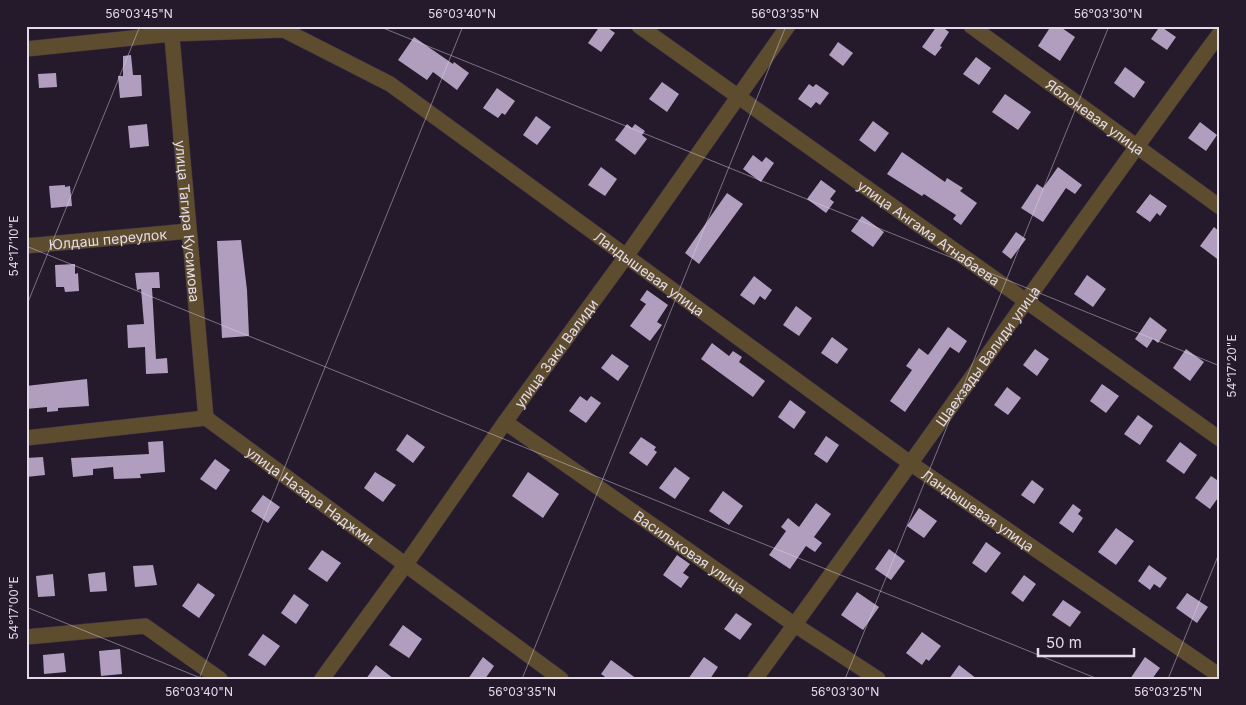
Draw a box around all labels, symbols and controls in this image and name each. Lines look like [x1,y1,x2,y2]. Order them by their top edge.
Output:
text: 56°03'45"N [105,6,173,21]
text: 56°03'40"N [428,6,496,21]
text: 56°03'35"N [751,6,819,21]
text: 56°03'30"N [1074,6,1142,21]
street label: Яблоневая улица [1043,75,1148,158]
street label: улица Тагира Кусимова [173,140,204,303]
street label: улица Ангама Атнабаева [855,176,1004,289]
text: 54°17'10"E [6,216,21,276]
street label: Юлдаш переулок [48,225,168,252]
street label: Ландышевая улица [591,227,708,319]
street label: Шаехзады Валиди улица [931,282,1043,429]
street label: улица Заки Валиди [510,295,601,411]
text: 54°17'20"E [1224,334,1239,398]
street label: улица Назара Наджми [243,442,378,548]
street label: Ландышевая улица [919,465,1038,554]
street label: Васильковая улица [631,507,749,596]
text: 54°17'00"E [6,576,21,640]
scale bar [1038,625,1135,657]
text: 50 m [1046,633,1082,652]
text: 56°03'40"N [165,684,233,699]
text: 56°03'35"N [488,684,556,699]
text: 56°03'30"N [811,684,879,699]
text: 56°03'25"N [1134,684,1202,699]

